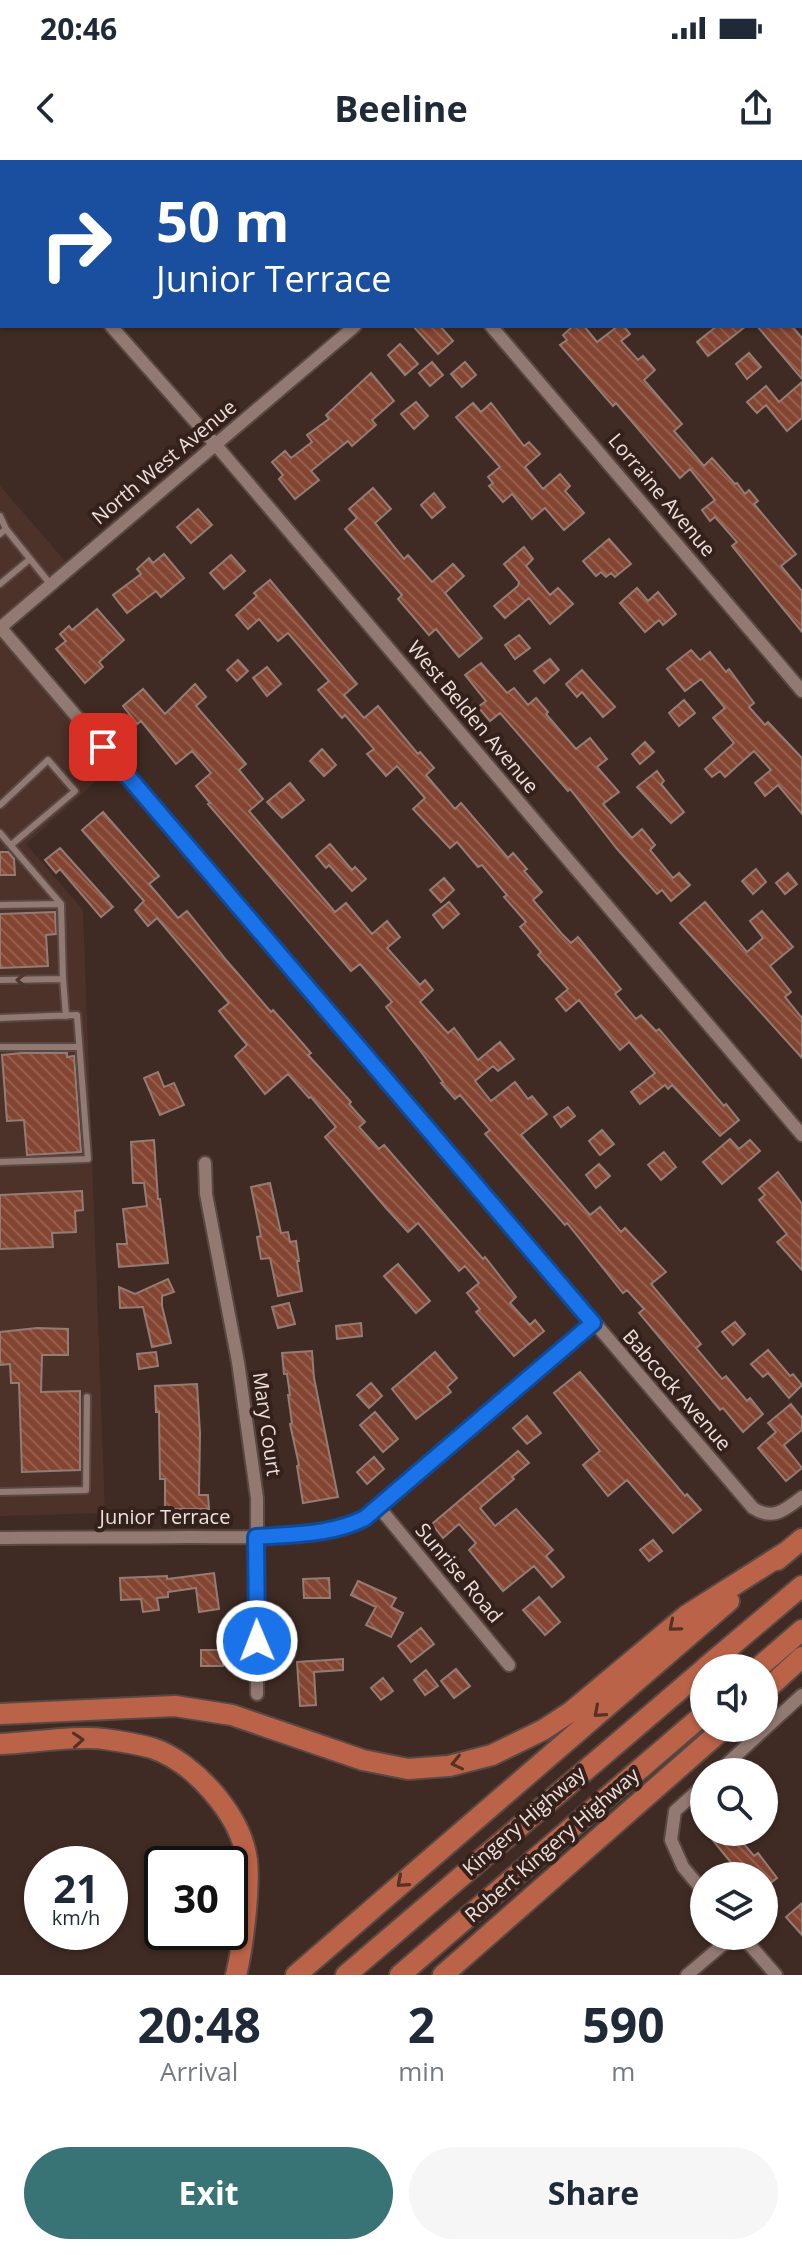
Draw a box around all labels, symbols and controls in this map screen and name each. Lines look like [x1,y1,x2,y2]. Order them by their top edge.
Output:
text: 20:46 [40,8,117,49]
text: Beeline [334,84,468,133]
icon: back [24,86,68,130]
icon: share [734,86,778,130]
text: 50 m [156,182,290,258]
icon: right [24,192,128,296]
text: Junior Terrace [156,254,392,303]
street label: North West Avenue [86,393,242,530]
street label: Lorraine Avenue [603,427,722,562]
street label: West Belden Avenue [402,635,545,799]
pin [69,713,137,781]
icon: arrive [81,725,125,769]
one-way arrow [15,971,28,988]
street label: Babcock Avenue [617,1323,738,1456]
street label: Mary Court [247,1370,288,1478]
street label: Junior Terrace [98,1503,230,1530]
street label: Sunrise Road [410,1517,509,1628]
position arrow [215,1599,299,1683]
one-way arrow [669,1616,683,1631]
map controls [690,1654,778,1950]
button: sound [690,1654,778,1742]
one-way arrow [593,1702,608,1717]
one-way arrow [72,1732,85,1749]
one-way arrow [451,1754,465,1771]
button: search [690,1758,778,1846]
street label: Kingery Highway [456,1759,592,1882]
street label: Robert Kingery Highway [459,1761,645,1928]
speed limit sign: 30 [144,1846,248,1950]
text: 21 [53,1860,99,1915]
button: layers [690,1862,778,1950]
one-way arrow [397,1872,412,1887]
text: km/h [52,1904,100,1931]
text: 20:48 [137,1992,261,2057]
text: 2 [408,1992,435,2057]
text: 590 [582,1992,665,2057]
text: Arrival [160,2053,238,2089]
text: min [398,2053,445,2089]
text: m [611,2053,635,2089]
button: Exit [24,2147,393,2239]
button: Share [409,2147,778,2239]

